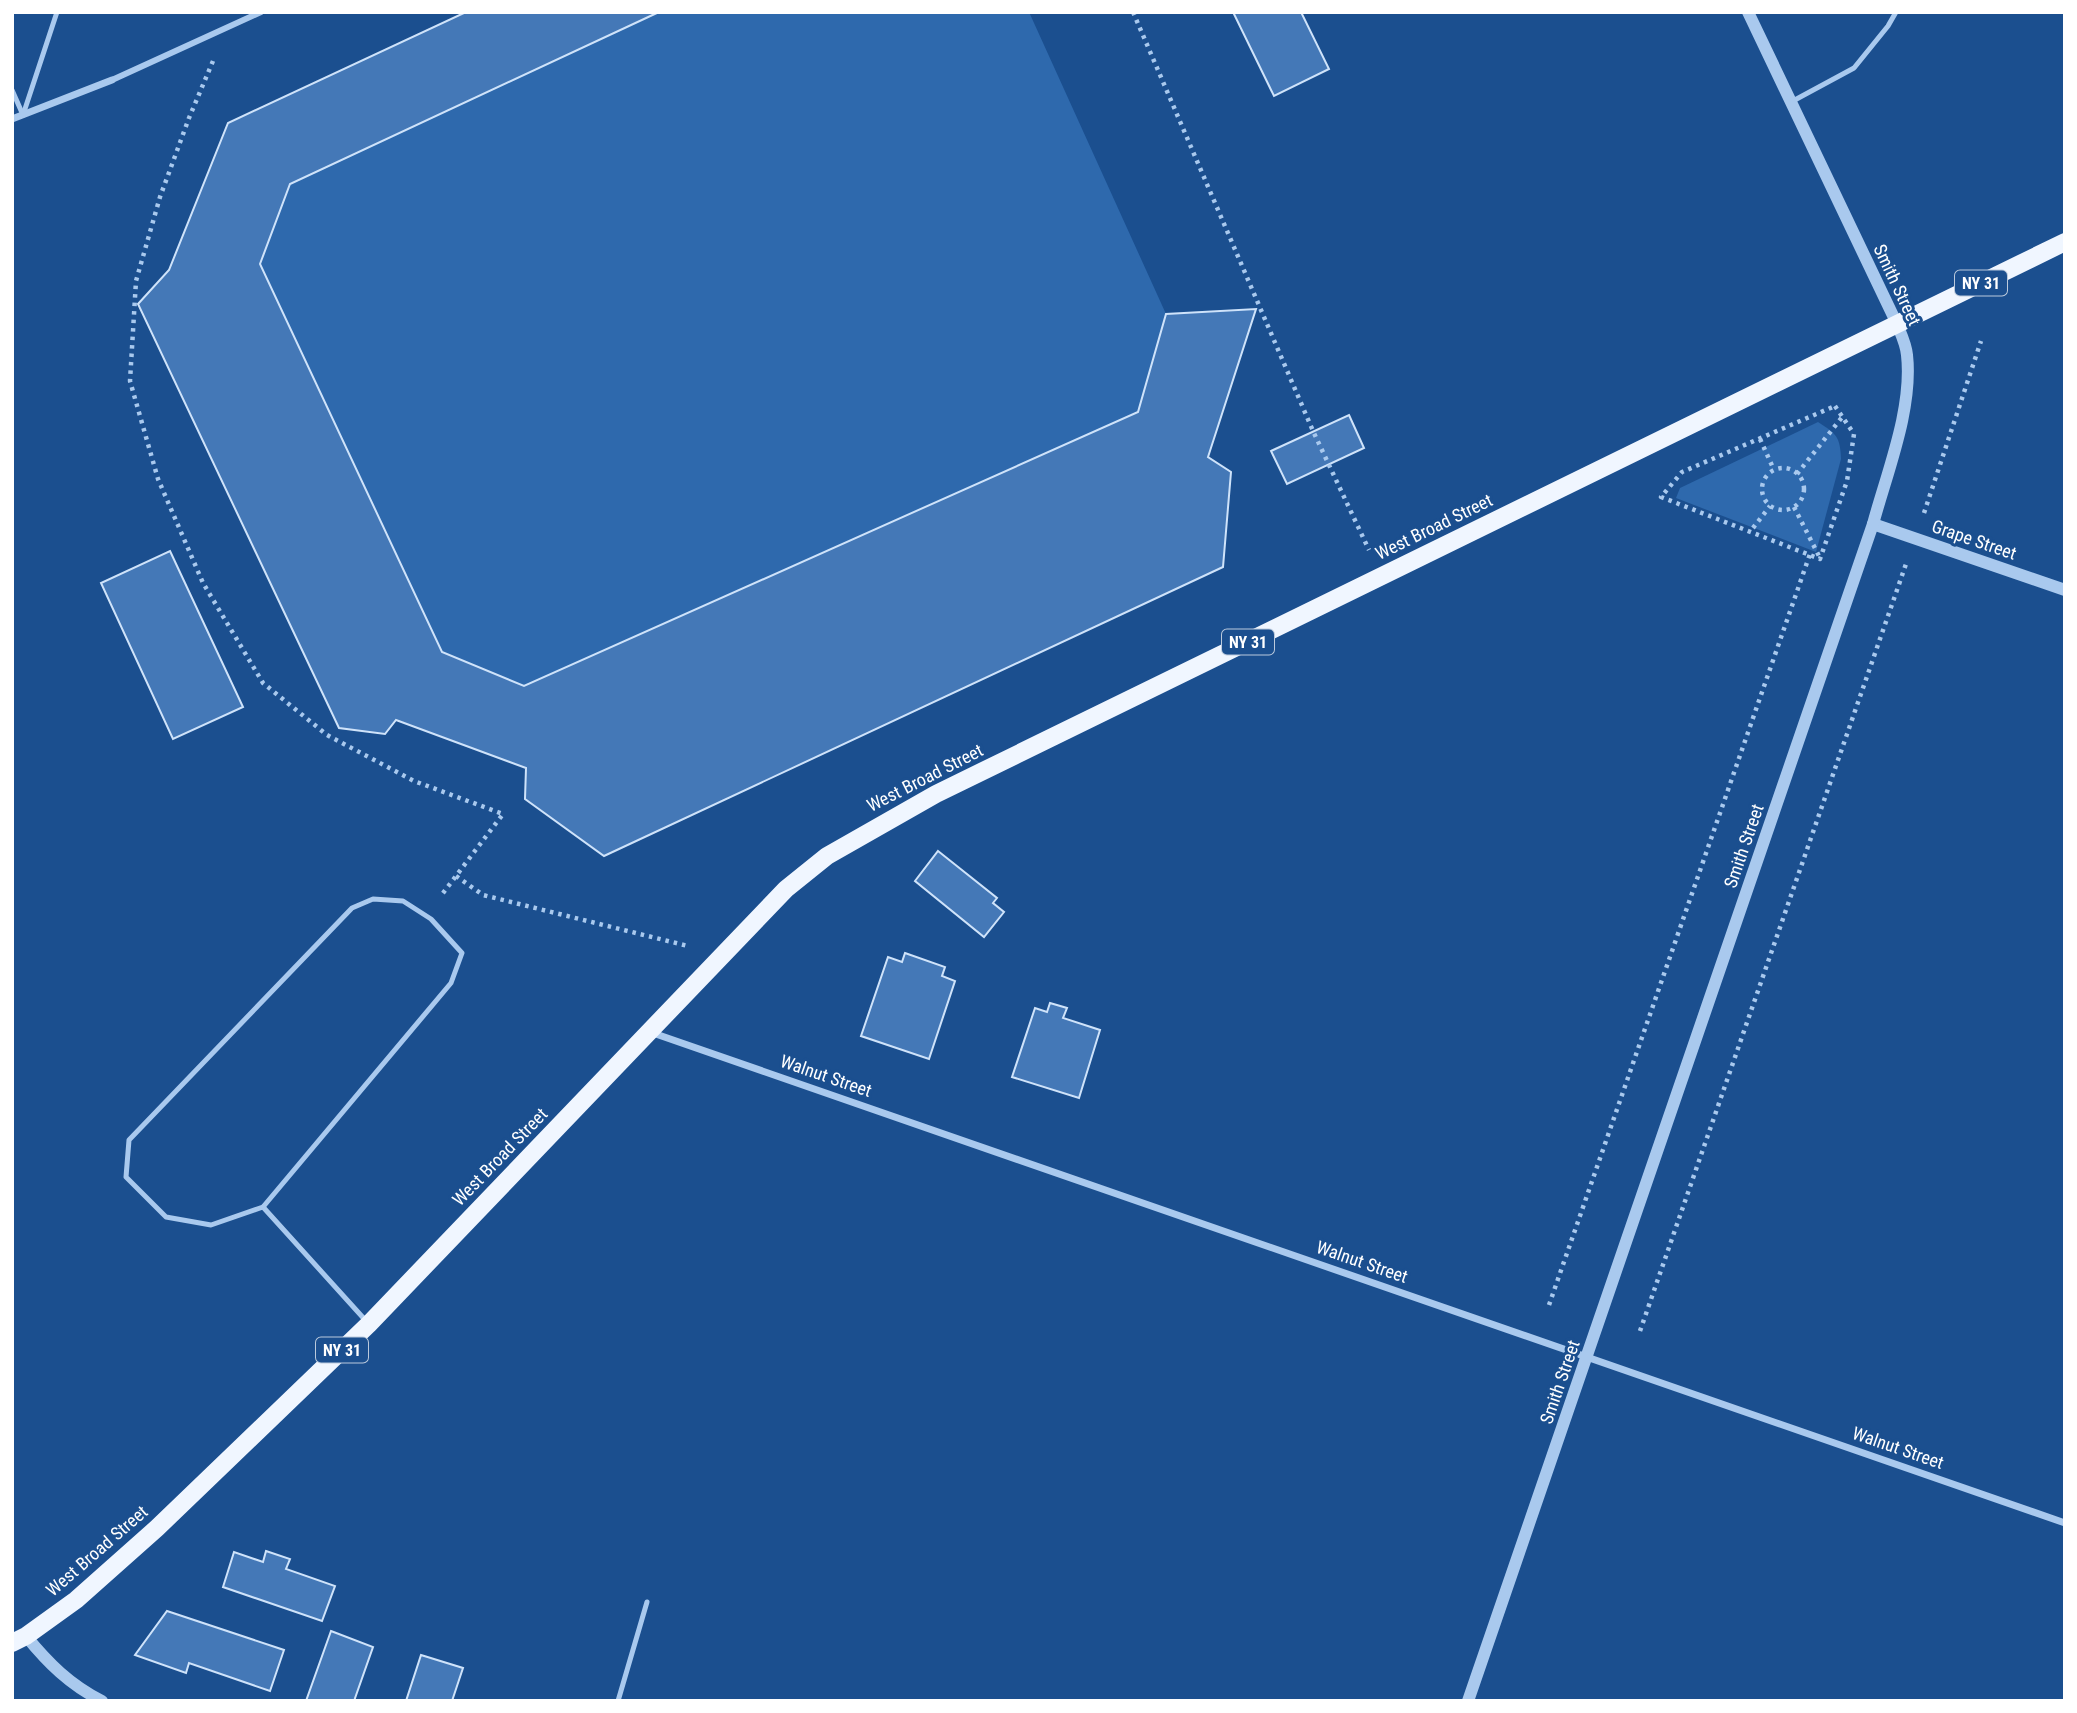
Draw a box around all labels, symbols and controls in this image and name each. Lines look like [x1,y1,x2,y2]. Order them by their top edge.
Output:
street label: Smith Street [1869,241,1925,329]
road number: NY 31 [1955,270,2007,296]
street label: West Broad Street [1372,489,1496,564]
street label: Grape Street [1929,515,2019,564]
road number: NY 31 [1222,629,1274,654]
street label: West Broad Street [863,739,986,816]
street label: Smith Street [1719,801,1768,891]
street label: Walnut Street [778,1050,875,1101]
street label: West Broad Street [448,1103,552,1210]
street label: Walnut Street [1314,1236,1411,1287]
street label: Smith Street [1535,1337,1584,1427]
road number: NY 31 [316,1338,368,1362]
street label: Walnut Street [1850,1422,1947,1473]
street label: West Broad Street [42,1501,152,1600]

